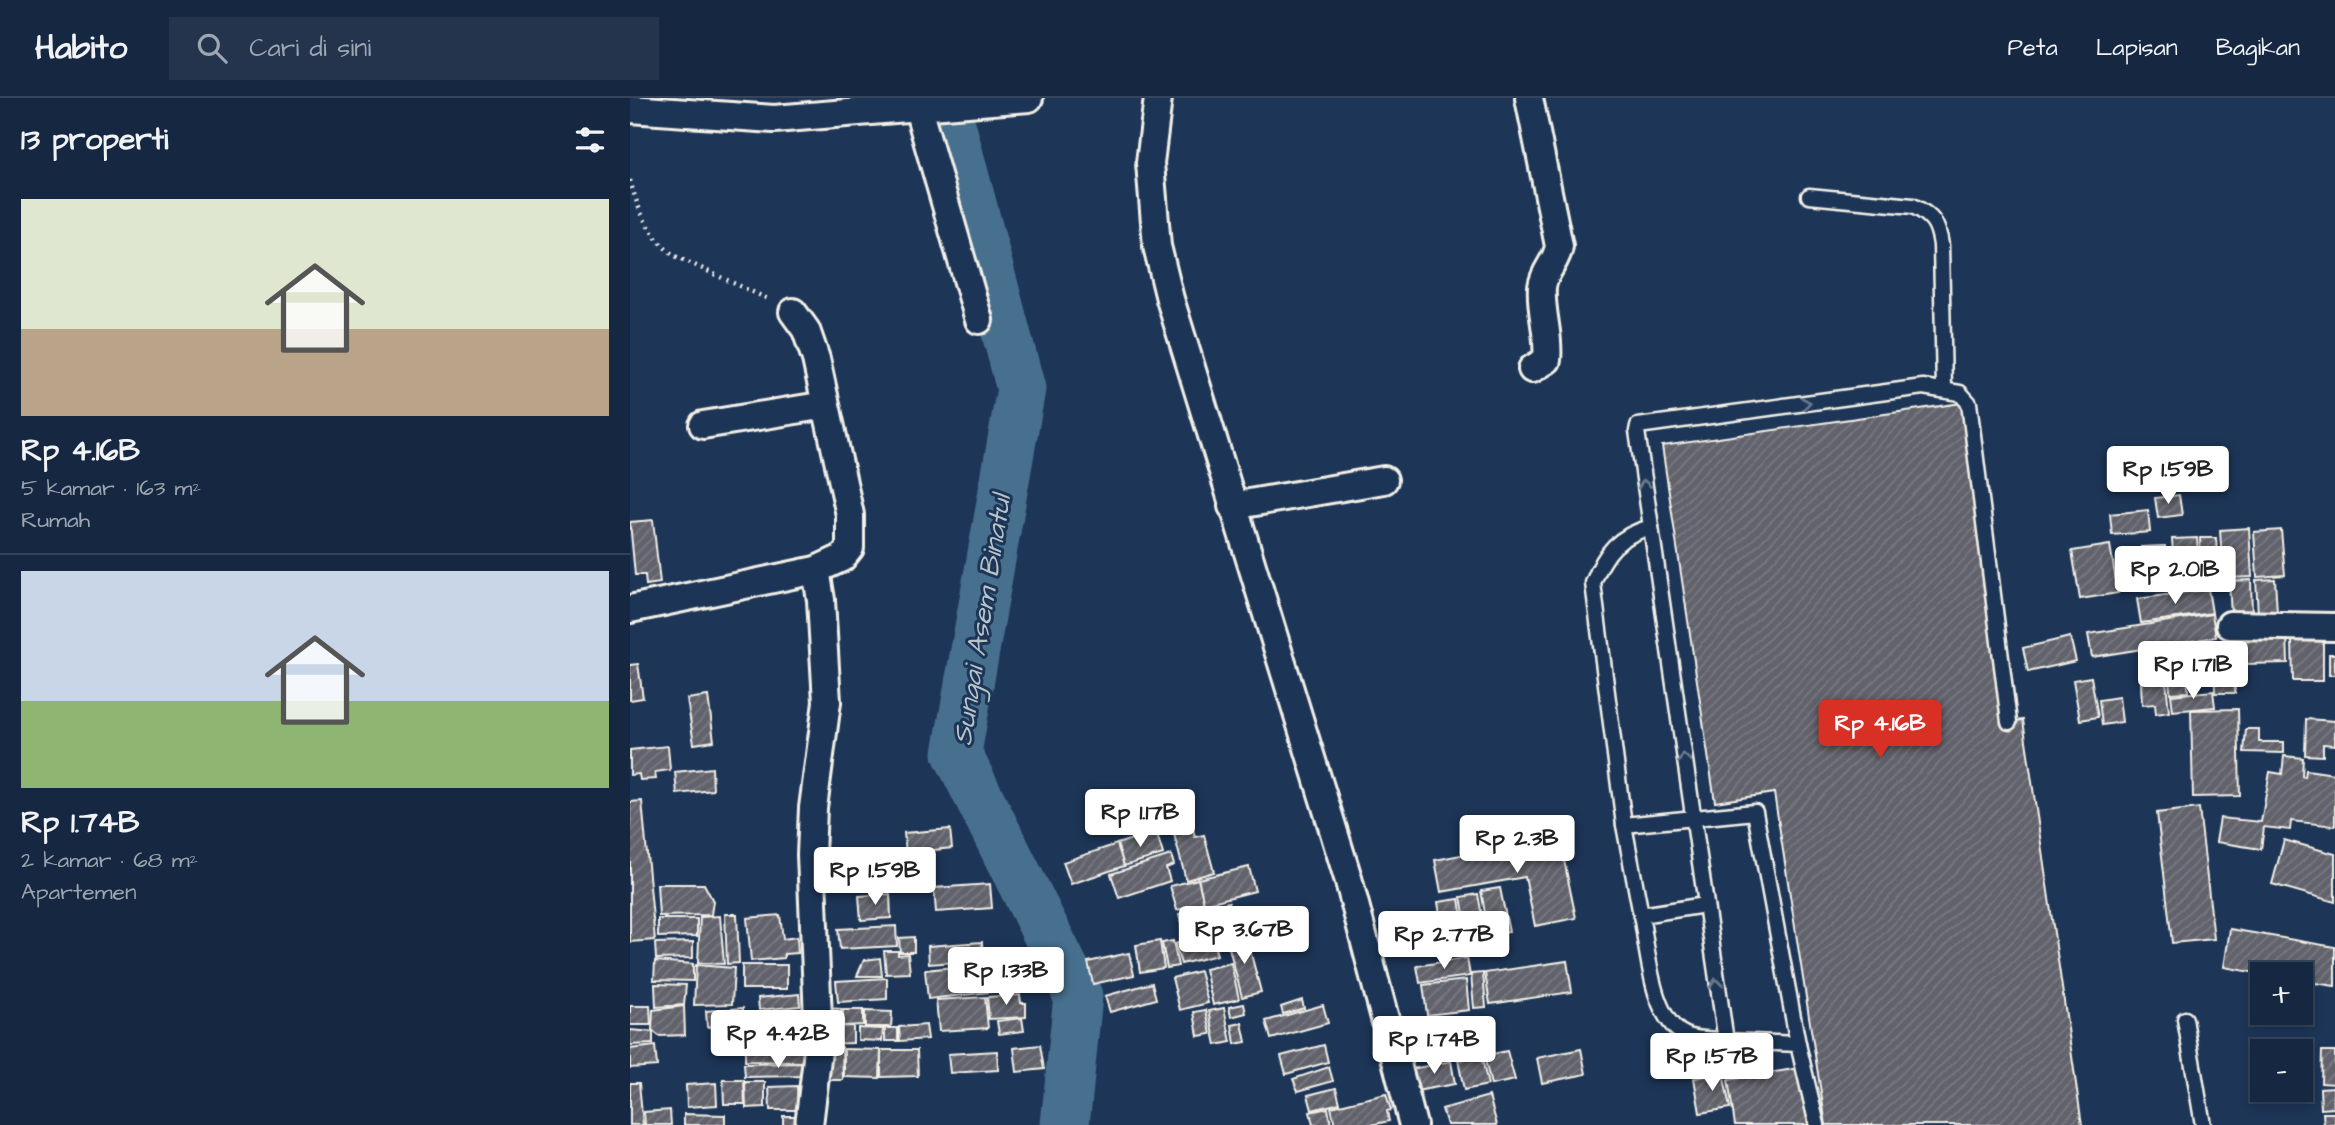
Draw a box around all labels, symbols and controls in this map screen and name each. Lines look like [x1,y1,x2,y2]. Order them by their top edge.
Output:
search box [169,17,659,80]
text: Habito [35,25,127,71]
icon: search [193,29,231,67]
text: Cari di sini [249,30,371,66]
text: Peta [2007,31,2058,65]
text: Lapisan [2096,31,2178,65]
text: Bagikan [2216,31,2300,65]
text: 13 properti [21,119,168,161]
icon: filters [571,121,609,159]
icon: home [252,245,378,371]
one-way arrow [1800,396,1812,411]
text: Rp 4.16B [21,430,140,472]
pin: Rp 1.59B [2096,446,2240,506]
text: Rp 1.59B [2123,453,2213,485]
text: 5 kamar · 163 m² [21,472,201,504]
one-way arrow [1637,478,1652,490]
water label: Sungai Asem Binatul [943,489,1023,748]
text: Rumah [21,504,90,536]
pin: Rp 2.01B [2103,546,2247,606]
text: Rp 2.01B [2131,553,2219,585]
icon: home [252,617,378,743]
pin: Rp 1.71B [2121,642,2265,701]
text: Rp 1.71B [2154,648,2232,680]
pin: Rp 4.16B [1808,700,1952,760]
text: Rp 4.16B [1834,707,1926,739]
one-way arrow [1677,752,1692,763]
pin: Rp 1.17B [1068,790,1212,849]
text: Rp 1.17B [1101,796,1179,828]
text: Rp 1.74B [21,802,139,844]
pin: Rp 2.3B [1452,816,1582,875]
text: Rp 2.3B [1476,822,1558,854]
text: 2 kamar · 68 m² [21,844,198,876]
pin: Rp 1.59B [803,848,947,907]
text: Rp 1.59B [830,854,920,886]
text: Apartemen [21,876,137,908]
pin: Rp 3.67B [1172,906,1316,966]
pin: Rp 2.77B [1372,912,1516,971]
text: Rp 3.67B [1195,913,1293,945]
text: Rp 2.77B [1394,918,1494,950]
pin: Rp 1.33B [934,948,1078,1007]
text: Rp 1.33B [964,954,1048,986]
map controls [2250,962,2313,1102]
button: + [2250,962,2313,1025]
one-way arrow [1708,977,1723,989]
pin: Rp 4.42B [706,1010,850,1070]
pin: Rp 1.74B [1362,1016,1506,1076]
text: Rp 4.42B [727,1017,829,1049]
text: Rp 1.74B [1389,1023,1479,1055]
pin: Rp 1.57B [1640,1034,1784,1093]
button: − [2250,1039,2313,1102]
text: Rp 1.57B [1666,1040,1758,1072]

